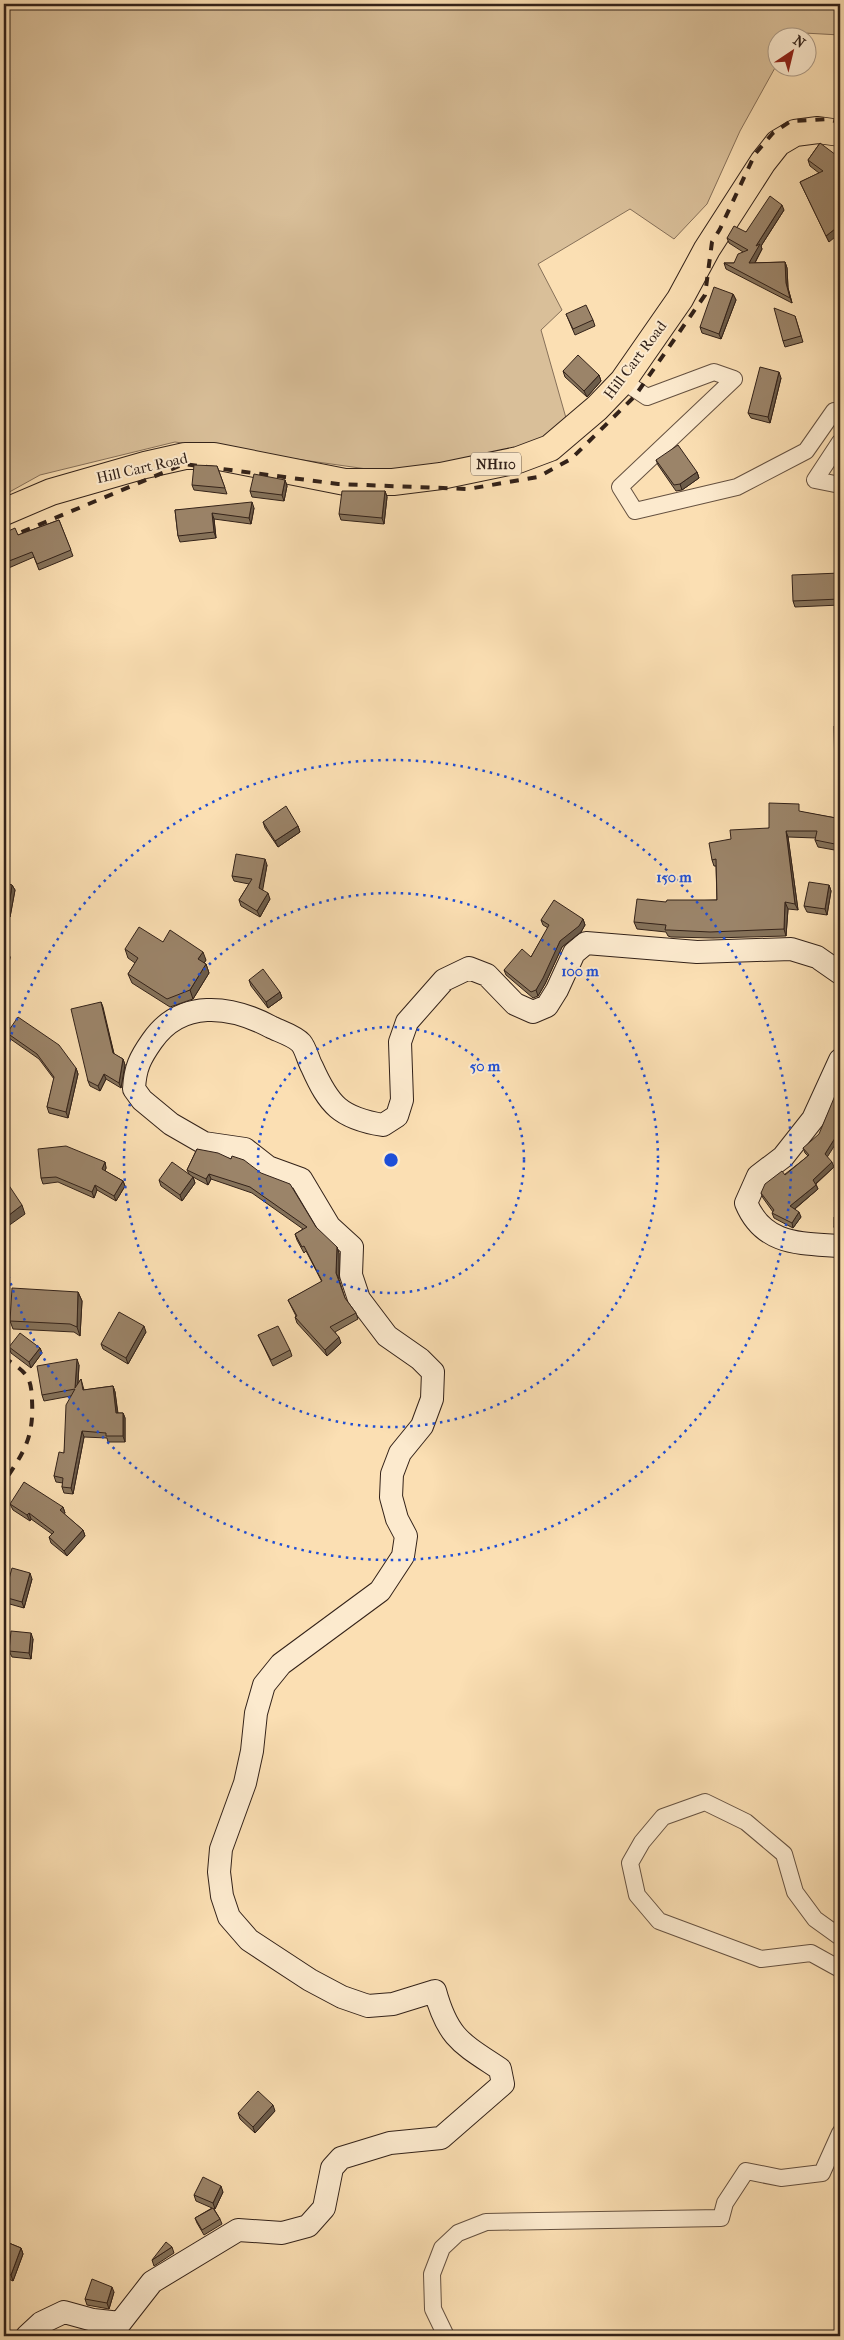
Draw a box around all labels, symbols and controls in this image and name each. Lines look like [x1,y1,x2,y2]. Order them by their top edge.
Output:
north arrow [766,28,816,78]
text: N [790,32,809,52]
street label: Hill Cart Road [600,317,671,403]
street label: Hill Cart Road [95,449,190,487]
road number: NH110 [471,452,521,476]
text: 150 m [656,868,692,886]
text: 100 m [561,962,599,980]
text: 50 m [470,1057,501,1075]
centre of rings [382,1151,400,1169]

